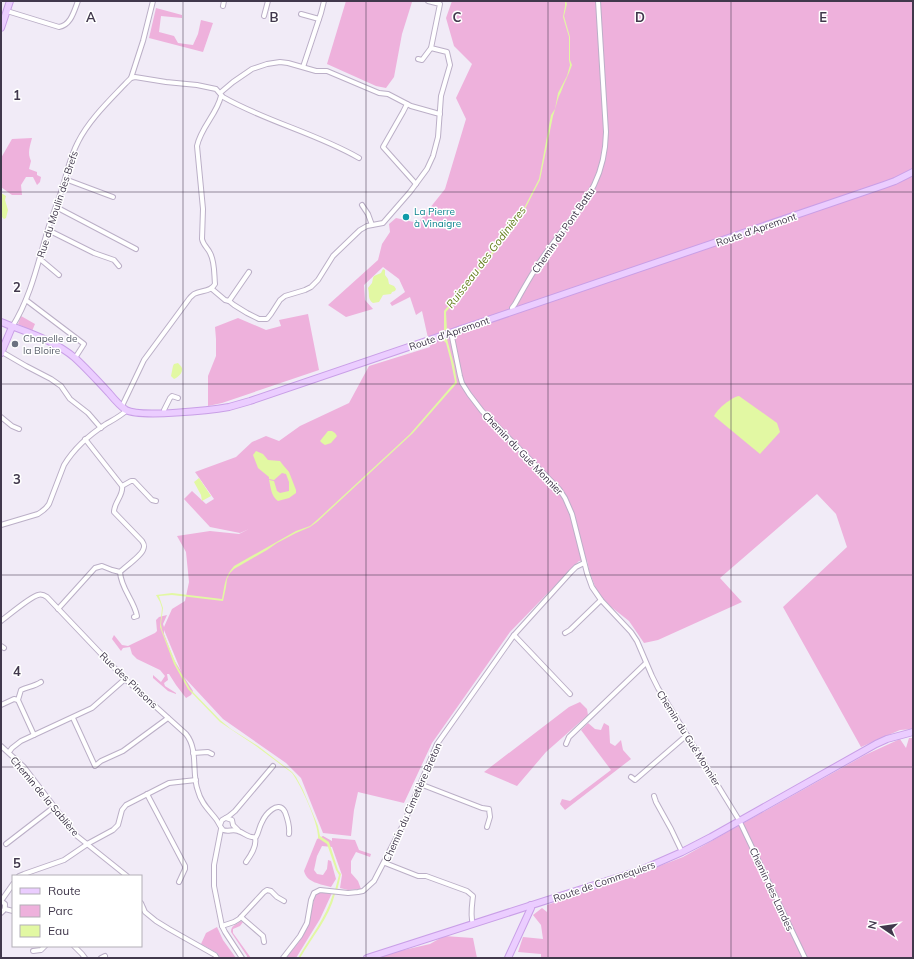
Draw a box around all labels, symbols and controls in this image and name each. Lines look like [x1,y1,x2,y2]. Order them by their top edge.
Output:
text: A [86,9,96,25]
text: B [270,9,279,25]
text: C [453,9,462,25]
text: D [635,9,645,25]
text: E [819,9,827,25]
text: 1 [13,87,21,103]
street label: Rue du Moulin des Brefs [34,149,81,259]
street label: Chemin du Pont Battu [529,185,598,276]
water label: Ruisseau des Godinières [443,203,529,311]
place label: La Pierre à Vinaigre [414,205,461,230]
street label: Route d'Apremont [714,209,799,249]
marker: La Pierre à Vinaigre [401,212,411,222]
text: 2 [13,279,21,295]
street label: Route d'Apremont [407,313,492,353]
place label: Chapelle de la Bloire [23,332,77,357]
marker: Chapelle de la Bloire [10,339,20,349]
street label: Chemin du Gué Monnier [479,409,566,498]
text: 3 [13,471,21,487]
street label: Rue des Pinsons [97,649,161,711]
text: 4 [13,663,21,679]
street label: Chemin du Gué Monnier [654,688,724,789]
street label: Chemin du Cimetière Breton [380,740,445,864]
street label: Chemin de la Sablière [7,754,82,839]
street label: Chemin des Landes [747,845,797,933]
text: 5 [13,855,21,871]
street label: Route de Commequiers [551,858,657,905]
legend [12,875,142,947]
text: Route [48,883,81,898]
text: Parc [48,903,73,918]
north arrow [862,907,902,947]
text: N [865,919,880,930]
text: Eau [48,923,69,938]

